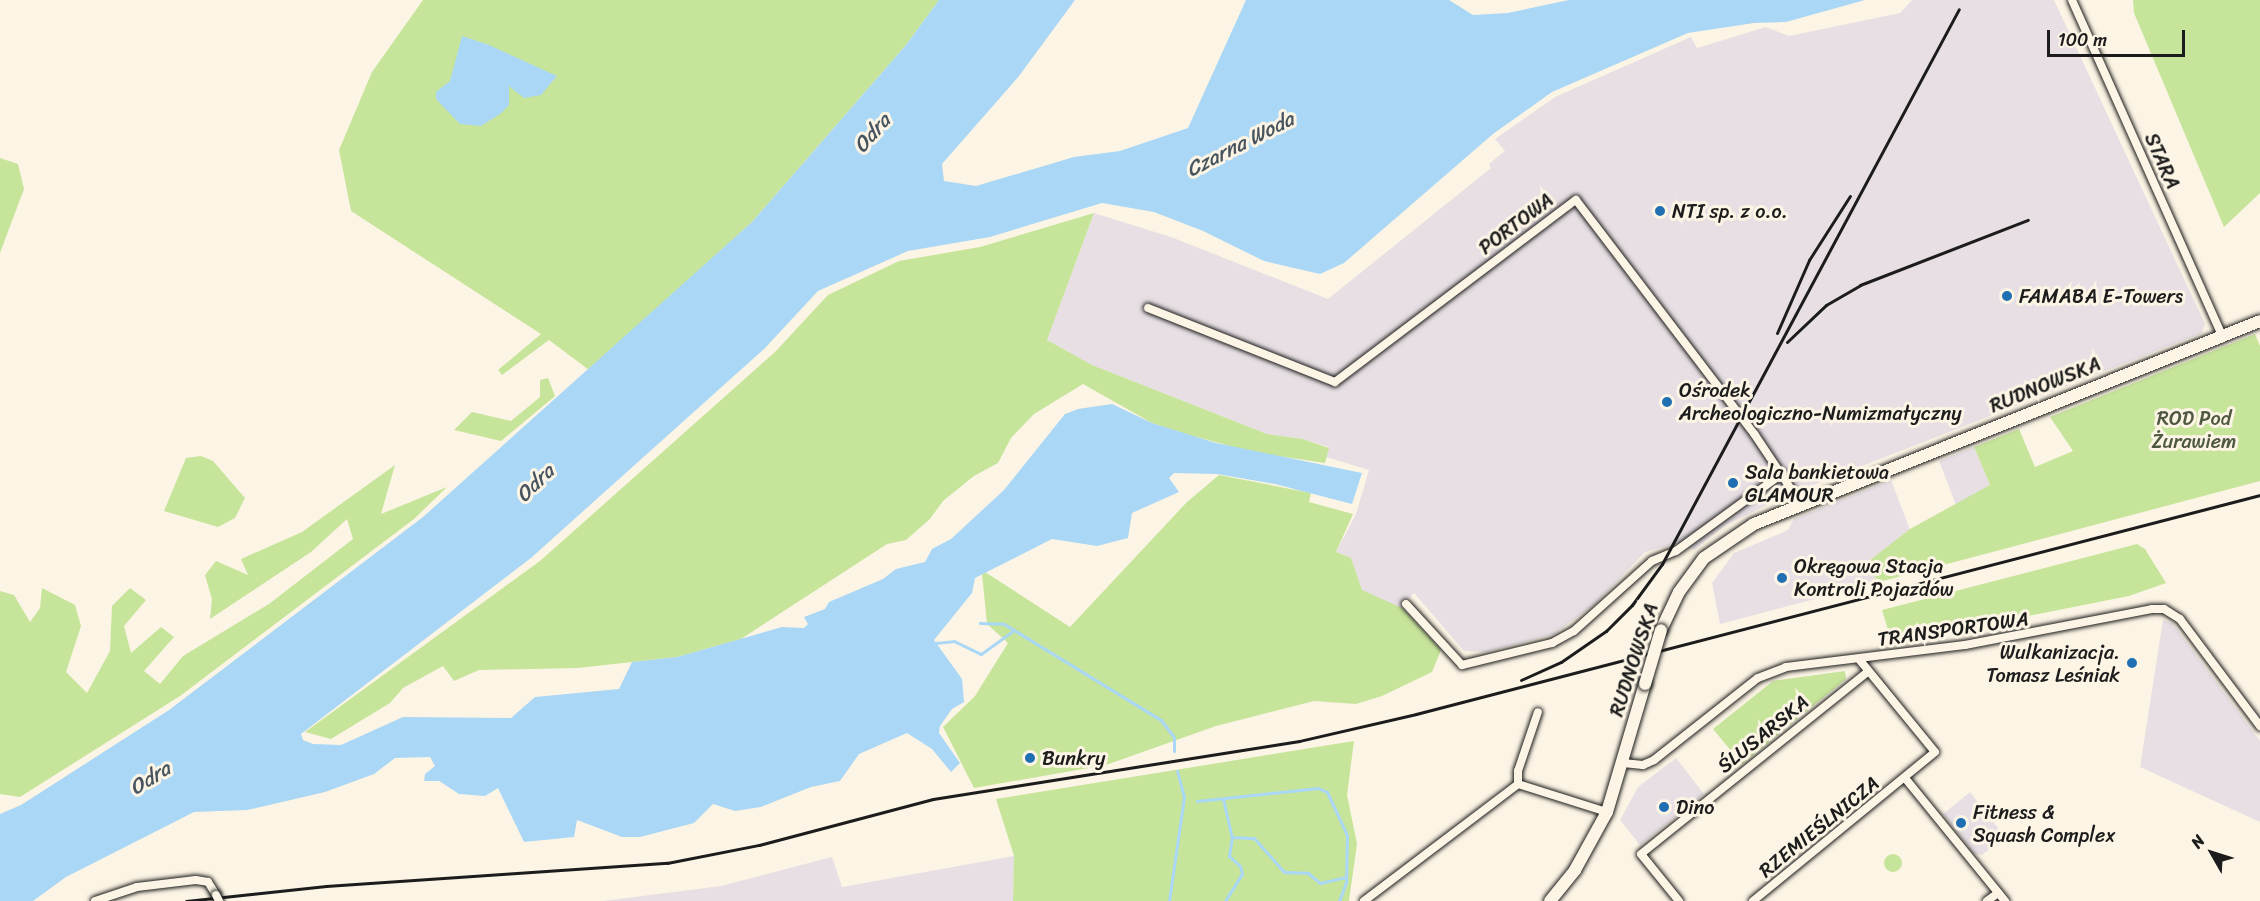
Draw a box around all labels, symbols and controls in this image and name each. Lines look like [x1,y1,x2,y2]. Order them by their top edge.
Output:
scale bar [2050,18,2188,56]
text: 100 m [2058,24,2107,56]
water label: Czarna Woda [1182,106,1298,182]
water label: Odra [848,108,896,158]
street label: STARA [2139,129,2185,193]
street label: PORTOWA [1474,188,1558,260]
place label: NTI sp. z o.o. [1672,199,1788,223]
marker: NTI sp. z o.o. [1653,204,1667,218]
place label: FAMABA E-Towers [2019,284,2183,308]
marker: FAMABA E-Towers [2000,289,2014,303]
street label: RUDNOWSKA [1986,352,2104,418]
place label: Ośrodek Archeologiczno-Numizmatyczny [1679,378,1962,425]
marker: Ośrodek Archeologiczno-Numizmatyczny [1660,395,1674,409]
park label: ROD Pod Żurawiem [2152,406,2236,453]
water label: Odra [510,459,560,507]
place label: Sala bankietowa GLAMOUR [1745,460,1889,507]
marker: Sala bankietowa GLAMOUR [1726,476,1740,490]
place label: Okręgowa Stacja Kontroli Pojazdów [1794,554,1953,601]
marker: Okręgowa Stacja Kontroli Pojazdów [1775,571,1789,585]
street label: RUDNOWSKA [1604,600,1664,720]
street label: TRANSPORTOWA [1876,607,2030,651]
place label: Wulkanizacja. Tomasz Leśniak [1986,640,2120,687]
marker: Wulkanizacja. Tomasz Leśniak [2125,656,2139,670]
street label: ŚLUSARSKA [1713,690,1813,778]
place label: Bunkry [1042,746,1105,770]
marker: Bunkry [1023,751,1037,765]
water label: Odra [125,756,175,800]
street label: RZEMIEŚLNICZA [1754,771,1884,883]
place label: Dino [1676,795,1714,819]
marker: Dino [1657,800,1671,814]
place label: Fitness & Squash Complex [1973,800,2116,847]
marker: Fitness & Squash Complex [1954,816,1968,830]
north arrow [2182,823,2242,883]
text: N [2183,828,2212,855]

